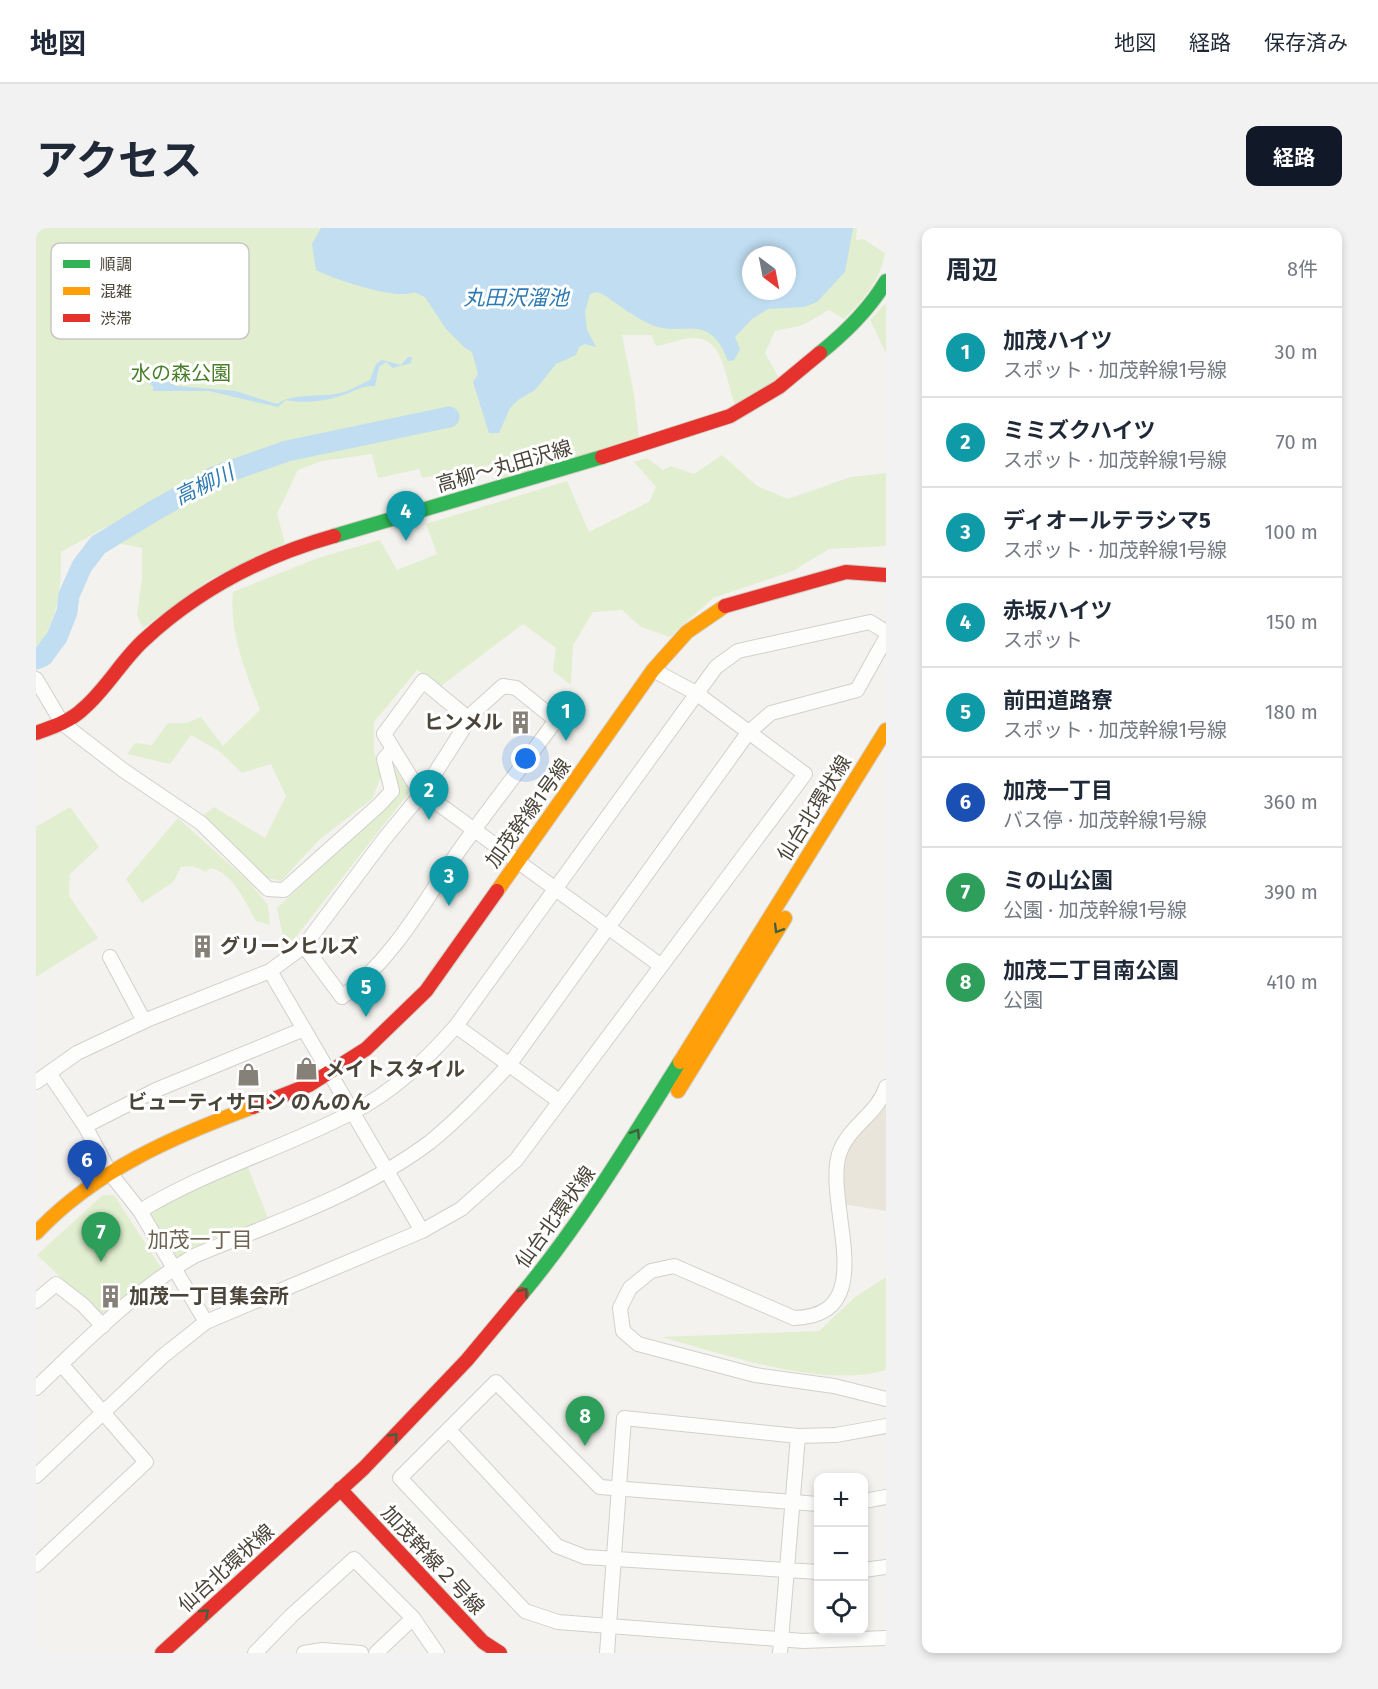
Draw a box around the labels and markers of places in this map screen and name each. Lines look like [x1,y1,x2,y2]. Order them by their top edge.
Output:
pin: 4 [386,492,425,541]
pin: 1 [546,692,586,741]
building icon: ヒンメル [508,709,534,735]
place label: ヒンメル [424,710,503,734]
pin: 2 [410,770,448,820]
pin: 3 [430,856,468,906]
building icon: グリーンヒルズ [189,933,215,959]
place label: グリーンヒルズ [220,934,359,958]
pin: 5 [346,968,386,1017]
shop icon: メイトスタイル [294,1056,320,1082]
place label: メイトスタイル [325,1057,465,1081]
shop icon: ビューティサロン のんのん [236,1062,262,1088]
place label: ビューティサロン のんのん [127,1090,371,1114]
pin: 6 [68,1140,106,1190]
pin: 7 [82,1212,120,1262]
building icon: 加茂一丁目集会所 [98,1283,124,1309]
place label: 加茂一丁目集会所 [129,1284,289,1308]
pin: 8 [566,1396,604,1446]

